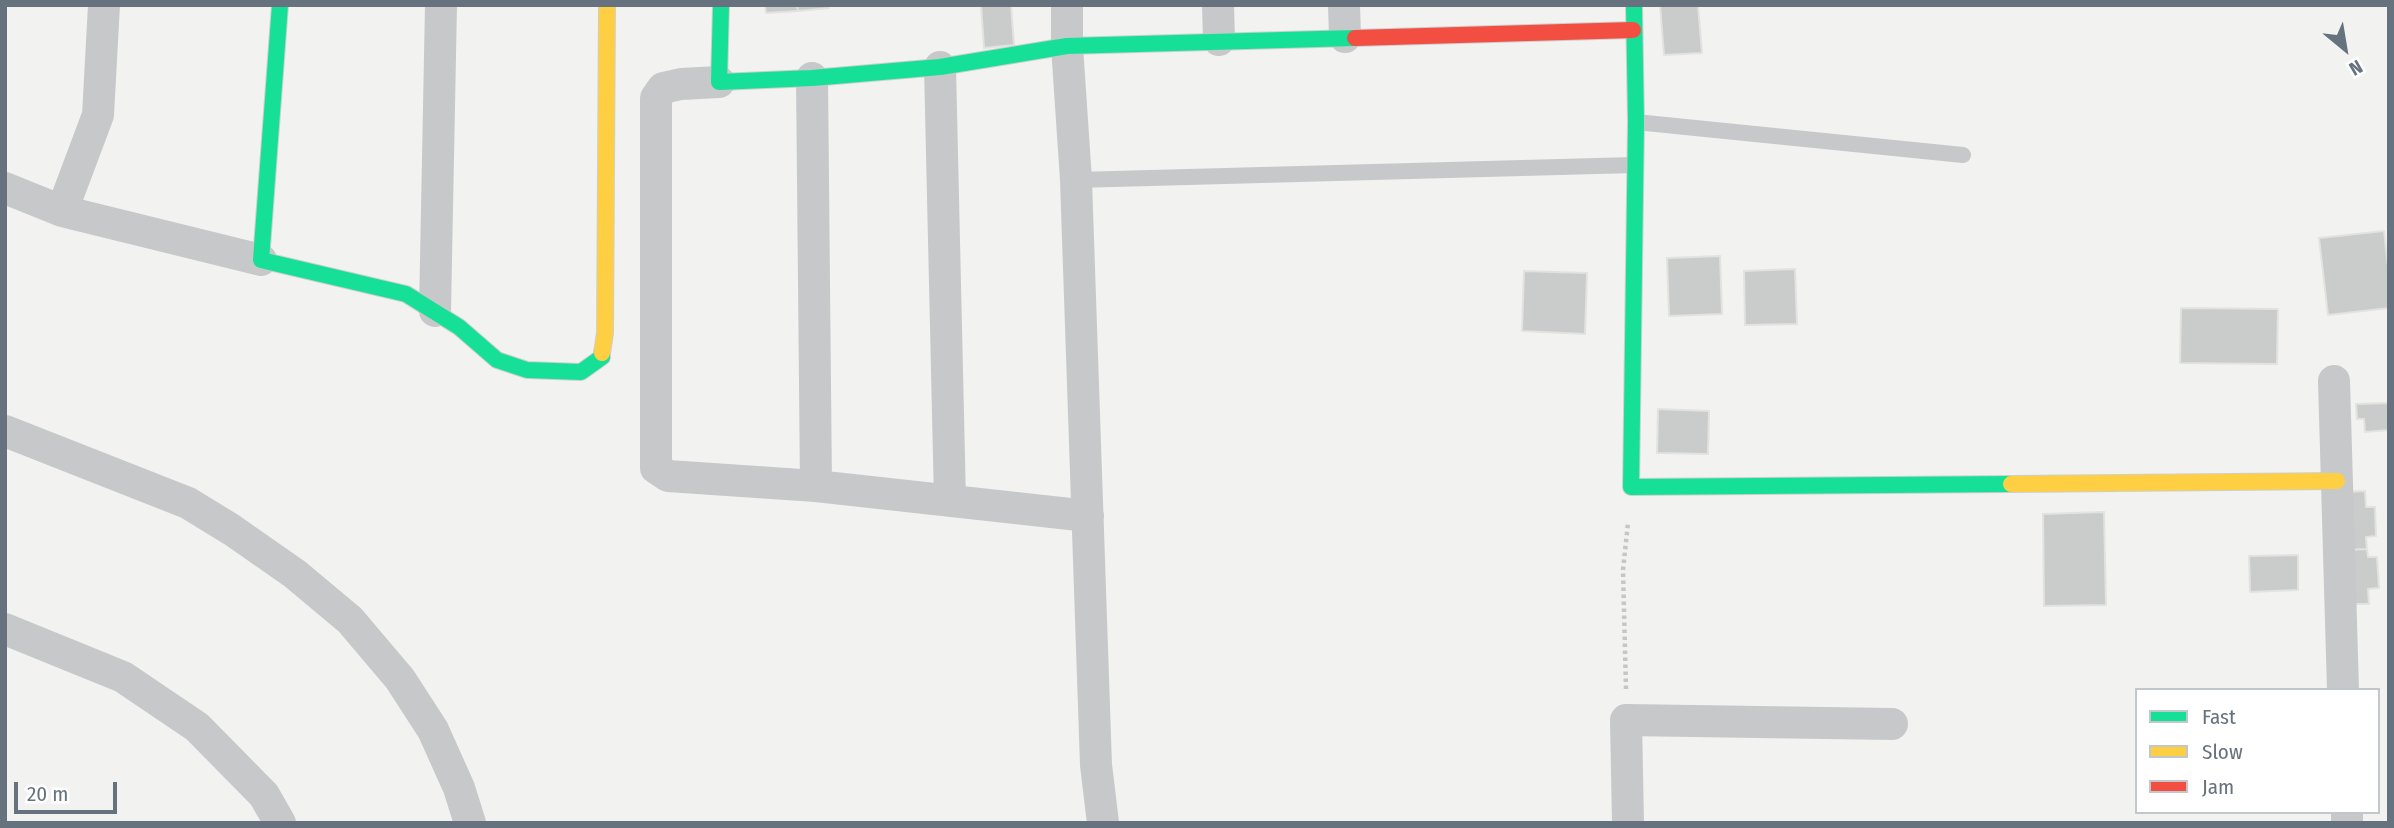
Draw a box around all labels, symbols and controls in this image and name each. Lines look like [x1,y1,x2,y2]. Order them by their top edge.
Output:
north arrow [2310,14,2380,84]
text: N [2345,55,2366,80]
legend [2135,688,2380,814]
text: Fast [2202,704,2236,730]
text: Slow [2202,739,2243,765]
scale bar [18,768,121,812]
text: Jam [2202,774,2234,800]
text: 20 m [27,781,68,807]

